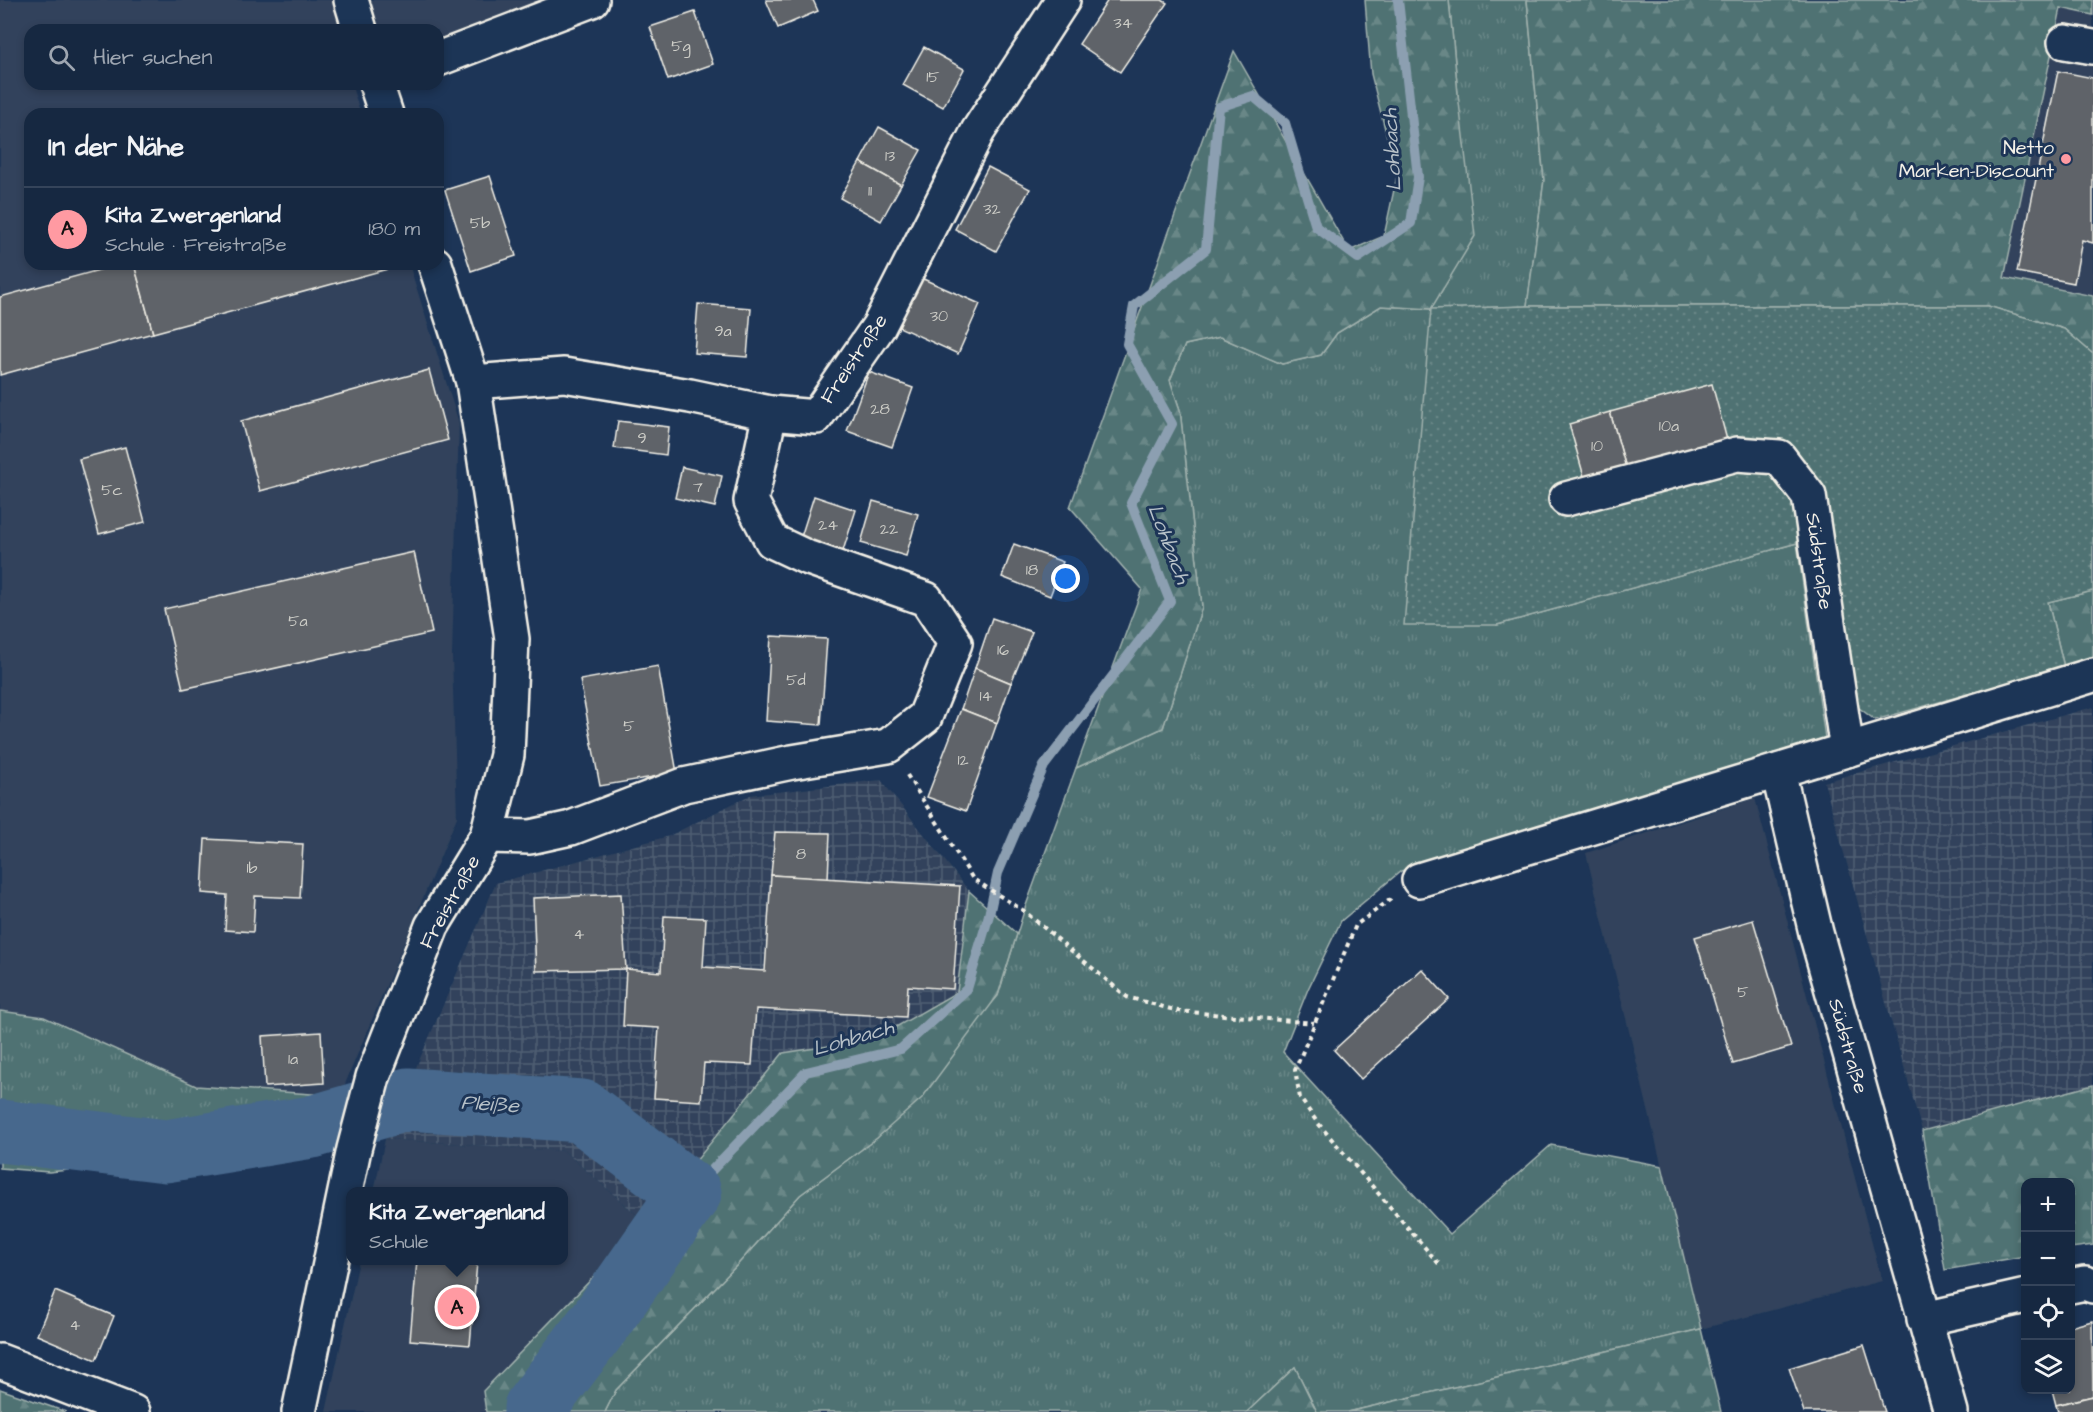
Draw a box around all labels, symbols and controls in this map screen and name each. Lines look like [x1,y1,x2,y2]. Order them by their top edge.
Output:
house number: 34 [1113,12,1133,34]
search box [24,24,444,90]
house number: 5g [671,35,691,58]
icon: search [45,41,78,74]
text: Hier suchen [93,42,212,73]
house number: 15 [926,66,940,88]
water label: Lohbach [1375,106,1409,192]
text: In der Nähe [48,129,184,165]
place label: Netto Marken-Discount [1899,134,2054,185]
house number: 13 [885,145,895,167]
marker: Netto Marken-Discount [2059,152,2073,166]
house number: 11 [868,180,872,202]
house number: 32 [983,198,1001,220]
text: Kita Zwergenland [105,200,281,231]
house number: 5b [470,212,490,234]
text: A [61,215,74,243]
text: 180 m [368,215,420,243]
text: Schule · Freistraße [105,231,286,259]
house number: 30 [930,305,948,327]
street label: Freistraße [814,308,895,410]
house number: 9a [714,320,732,342]
house number: 28 [870,398,890,420]
house number: 10a [1659,415,1679,437]
house number: 9 [637,427,647,449]
house number: 10 [1591,435,1603,457]
house number: 7 [693,476,703,498]
house number: 5c [101,479,123,501]
water label: Lohbach [1141,500,1198,589]
street label: Südstraße [1798,511,1840,611]
house number: 24 [818,514,838,536]
house number: 22 [880,518,898,540]
house number: 18 [1026,559,1038,581]
your location [1051,564,1080,593]
house number: 5a [288,610,308,632]
house number: 16 [997,639,1009,661]
house number: 5d [786,669,806,691]
house number: 14 [980,685,993,707]
house number: 5 [623,715,635,737]
house number: 12 [957,749,969,771]
house number: 8 [796,843,806,865]
street label: Freistraße [413,850,487,954]
house number: 1b [246,857,258,879]
house number: 4 [574,923,585,945]
house number: 5 [1737,981,1749,1003]
street label: Südstraße [1821,995,1875,1097]
water label: Lohbach [809,1012,898,1063]
house number: 1a [288,1048,298,1070]
water label: Pleiße [460,1088,521,1121]
map controls [2021,1178,2075,1394]
button: + [2021,1178,2075,1232]
popup [346,1187,568,1265]
text: Kita Zwergenland [369,1197,545,1228]
text: Schule [369,1228,429,1256]
button: − [2021,1232,2075,1286]
pin: A [438,1284,476,1330]
button: locate [2021,1286,2075,1340]
house number: 4 [70,1314,81,1336]
button: layers [2021,1340,2075,1394]

